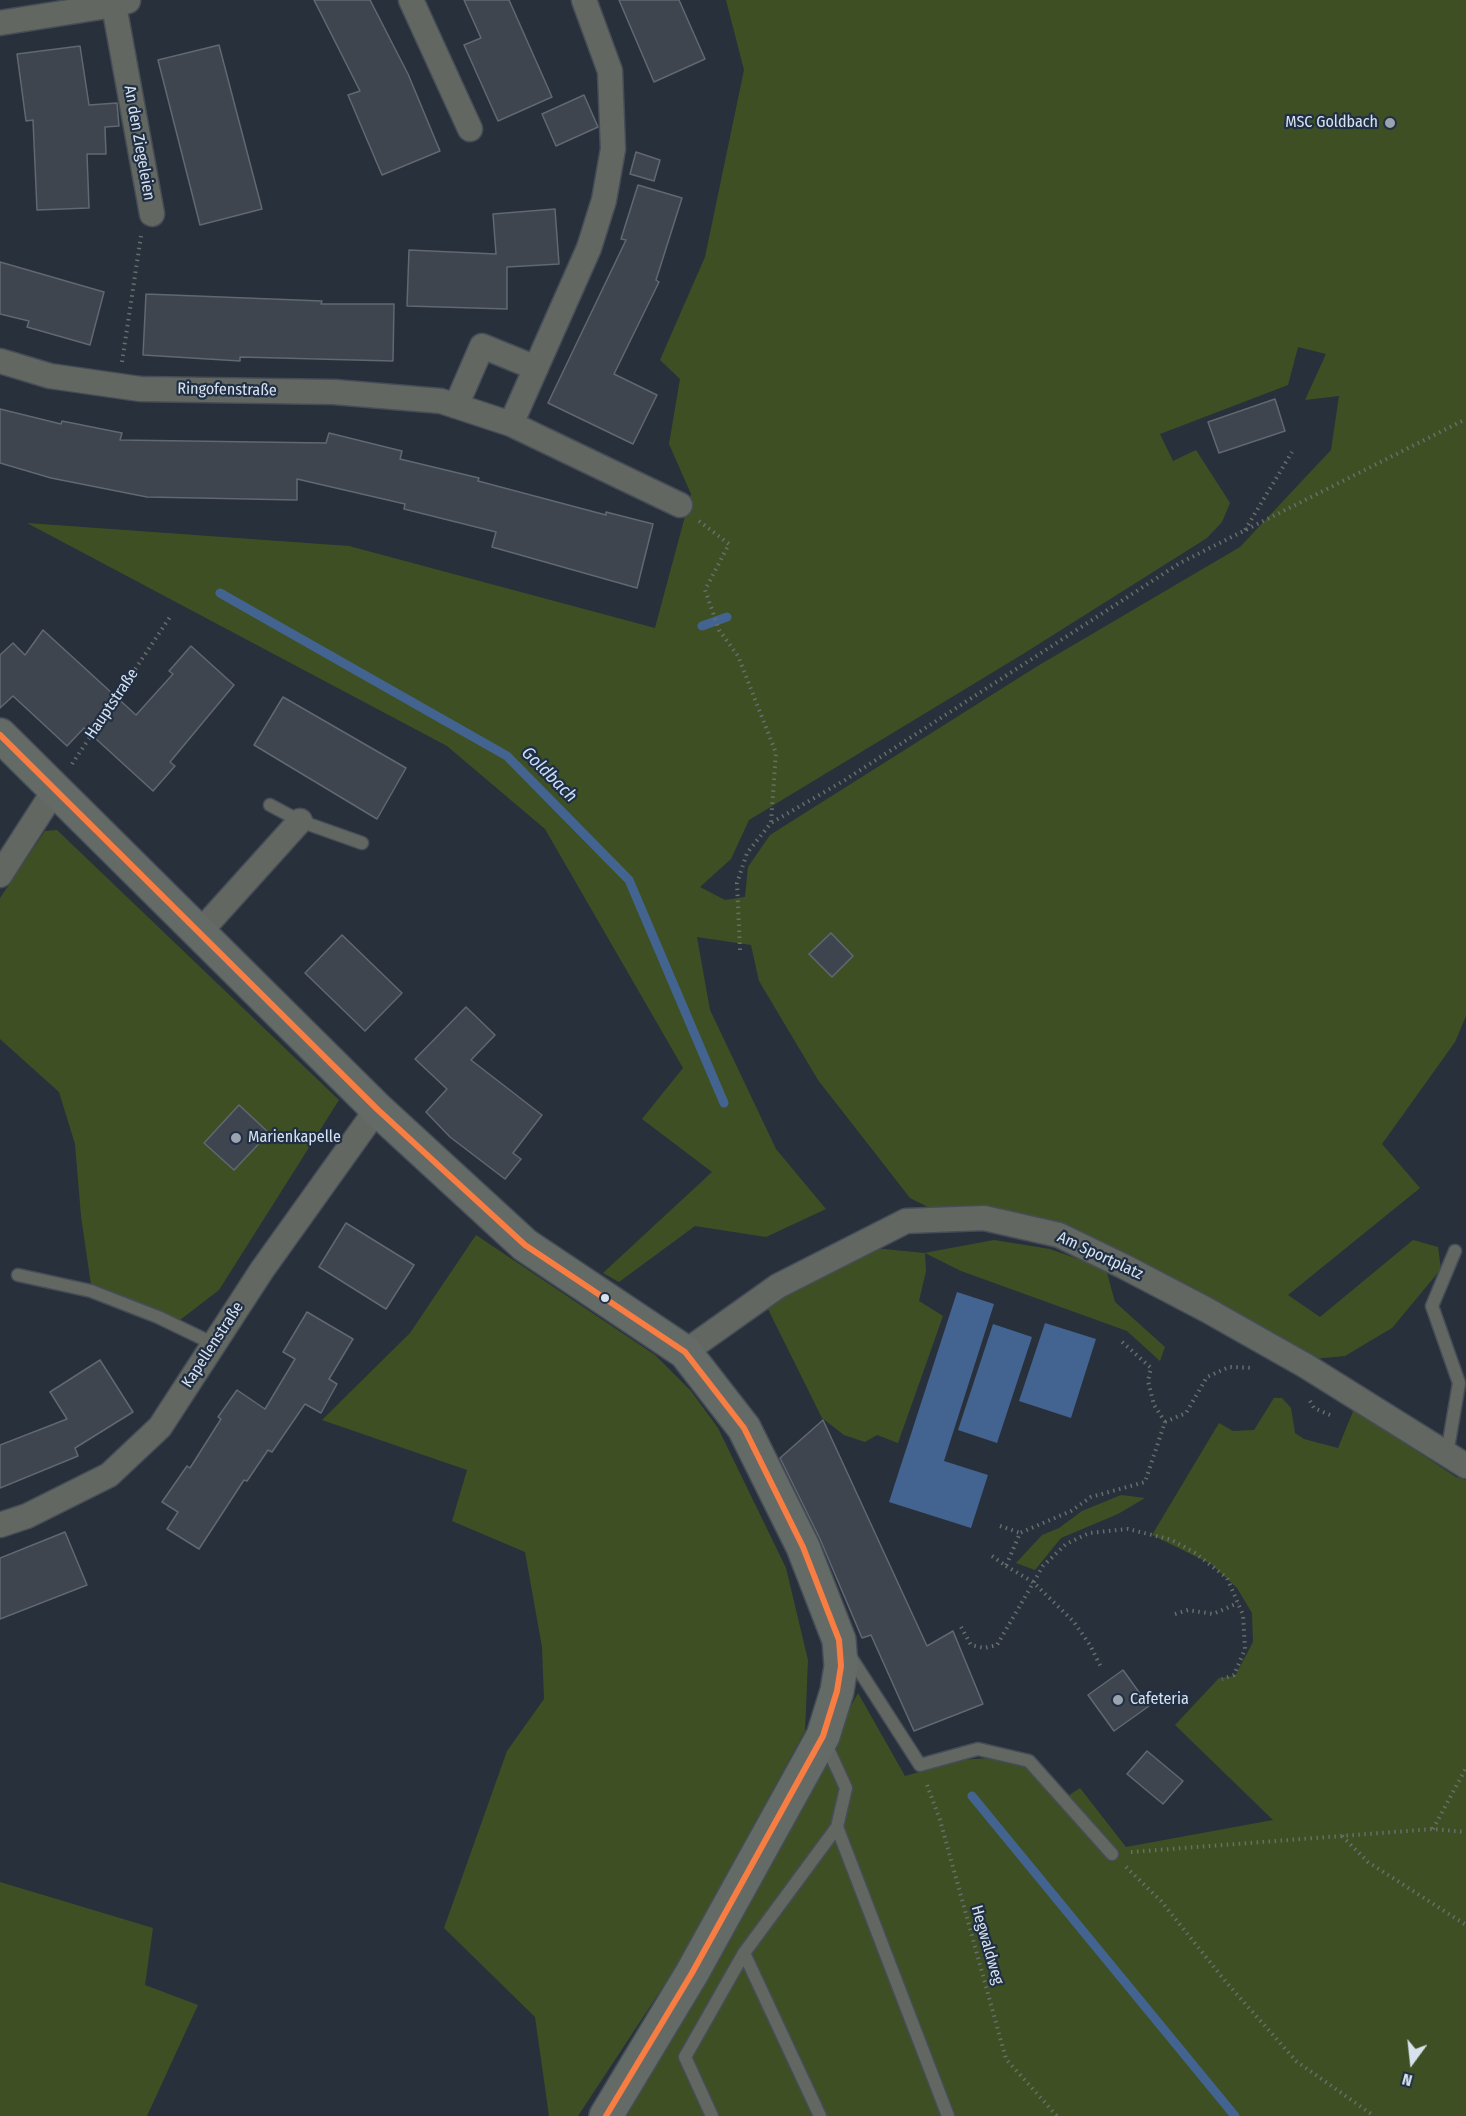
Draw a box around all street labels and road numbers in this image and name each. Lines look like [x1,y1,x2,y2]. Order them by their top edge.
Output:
street label: An den Ziegeleien [119,84,159,202]
street label: Ringofenstraße [177,380,277,400]
street label: Hauptstraße [81,665,143,743]
street label: Am Sportplatz [1054,1228,1146,1284]
street label: Kapellenstraße [178,1298,248,1392]
street label: Hegwaldweg [967,1903,1007,1987]

